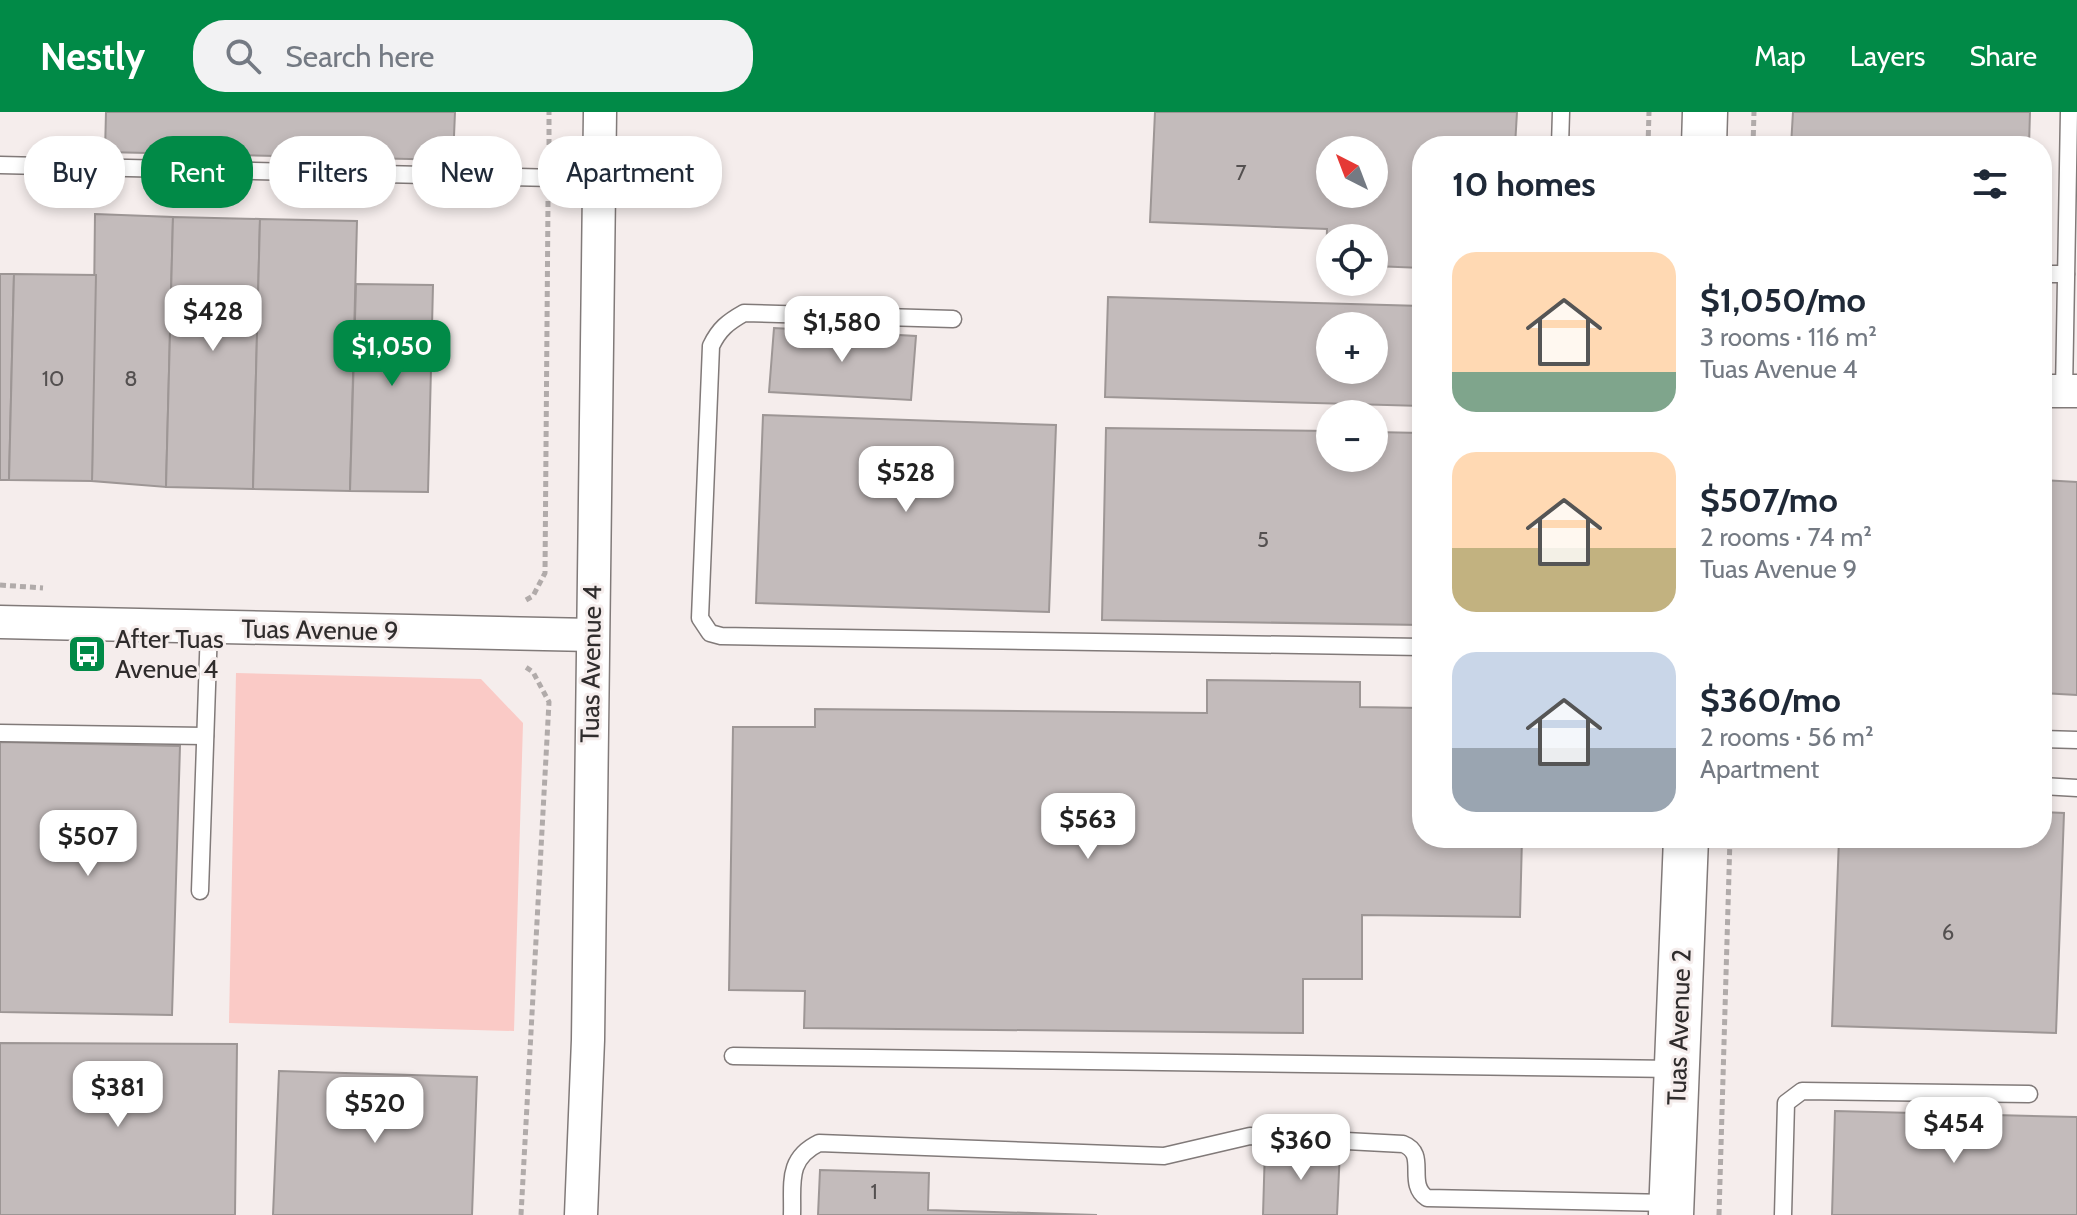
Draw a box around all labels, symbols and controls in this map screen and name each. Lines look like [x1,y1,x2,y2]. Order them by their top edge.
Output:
search box [193,20,753,92]
text: Nestly [40,33,145,80]
icon: search [221,34,265,78]
text: Search here [285,38,434,75]
text: Map [1754,39,1806,73]
text: Layers [1850,39,1925,73]
text: Share [1969,39,2037,73]
chip: Buy [24,136,125,208]
chip: Rent [141,136,253,208]
chip: Filters [269,136,396,208]
chip: New [412,136,522,208]
chip: Apartment [538,136,722,208]
north arrow [1316,136,1388,208]
map controls [1316,136,1388,472]
house number: 7 [1235,159,1247,186]
icon: filters [1968,162,2012,206]
text: 10 homes [1452,163,1596,205]
button: locate [1316,224,1388,296]
text: $1,050/mo [1700,279,1866,321]
icon: home [1516,284,1612,380]
pin: $428 [166,285,260,353]
text: $428 [183,295,243,327]
pin: $1,580 [777,296,907,364]
text: $1,580 [803,306,881,338]
button: + [1316,312,1388,384]
pin: $1,050 [327,320,457,388]
text: 3 rooms · 116 m² [1700,321,1877,353]
text: $1,050 [351,330,433,362]
text: Tuas Avenue 4 [1700,353,1858,385]
house number: 10 [42,365,64,392]
house number: 8 [124,365,138,392]
button: − [1316,400,1388,472]
pin: $528 [859,446,953,514]
text: $528 [877,456,935,488]
text: $507/mo [1700,479,1838,521]
icon: home [1516,484,1612,580]
text: 2 rooms · 74 m² [1700,521,1872,553]
house number: 5 [1257,526,1269,553]
text: Tuas Avenue 9 [1700,553,1857,585]
street label: Tuas Avenue 4 [574,585,608,743]
street label: Tuas Avenue 9 [241,613,399,647]
place label: After Tuas Avenue 4 [115,623,224,685]
bus stop icon: After Tuas Avenue 4 [66,633,108,675]
text: $360/mo [1700,679,1841,721]
icon: home [1516,684,1612,780]
text: 2 rooms · 56 m² [1700,721,1874,753]
text: Apartment [1700,753,1819,785]
pin: $563 [1041,793,1135,861]
text: $563 [1059,803,1117,835]
pin: $507 [41,810,135,878]
text: $507 [58,820,118,852]
house number: 6 [1942,919,1954,946]
street label: Tuas Avenue 2 [1660,948,1698,1106]
pin: $381 [71,1061,165,1129]
text: $381 [91,1071,145,1103]
pin: $520 [328,1077,422,1145]
text: $520 [344,1087,406,1119]
pin: $454 [1907,1097,2001,1165]
text: $454 [1923,1107,1985,1139]
pin: $360 [1254,1114,1348,1182]
text: $360 [1270,1124,1332,1156]
house number: 1 [870,1178,878,1205]

